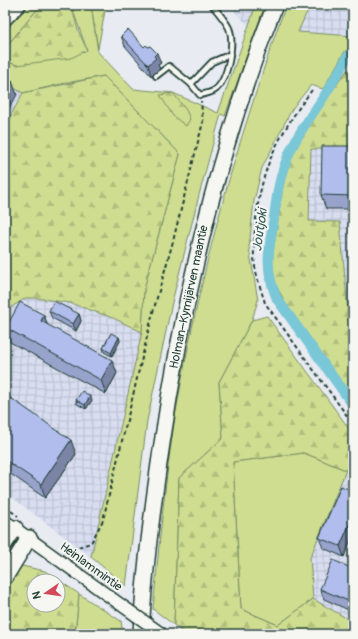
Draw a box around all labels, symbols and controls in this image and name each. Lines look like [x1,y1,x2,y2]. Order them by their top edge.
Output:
water label: Joutjoki [249,205,271,252]
street label: Holman–Kymijärven maantie [166,224,212,370]
street label: Heinlammintie [57,539,125,595]
north arrow [26,573,66,613]
text: N [29,590,44,600]

